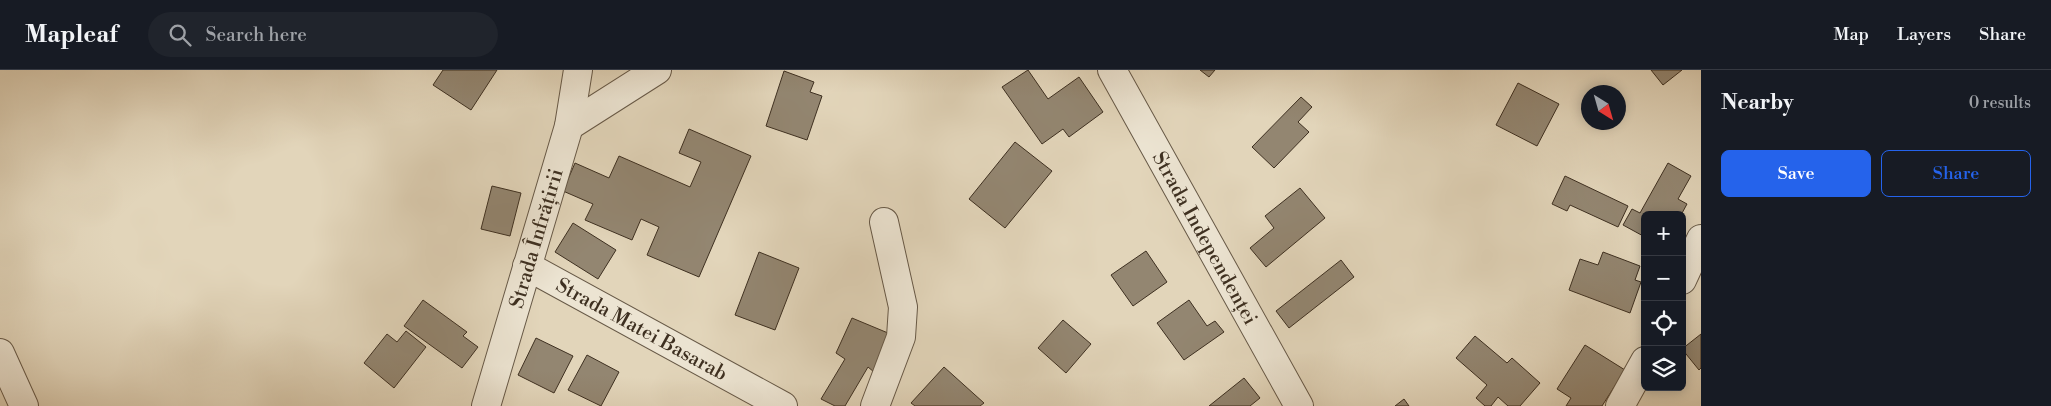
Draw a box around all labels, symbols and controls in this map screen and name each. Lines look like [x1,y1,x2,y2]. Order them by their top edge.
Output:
search box [148,12,498,57]
text: Mapleaf [25,20,118,50]
icon: search [166,21,194,49]
text: Search here [206,23,307,47]
text: Map [1834,23,1869,46]
text: Layers [1897,23,1951,46]
text: Share [1979,23,2026,46]
north arrow [1581,85,1626,130]
text: Nearby [1721,90,1794,116]
text: 0 results [1969,93,2031,113]
street label: Strada Independenței [1146,147,1262,330]
button: Save [1721,150,1871,197]
button: Share [1881,150,2031,197]
street label: Strada Înfrățirii [505,166,570,311]
map controls [1641,211,1686,391]
button: + [1641,211,1686,256]
button: − [1641,256,1686,301]
street label: Strada Matei Basarab [551,273,731,387]
button: locate [1641,301,1686,346]
button: layers [1641,346,1686,391]

